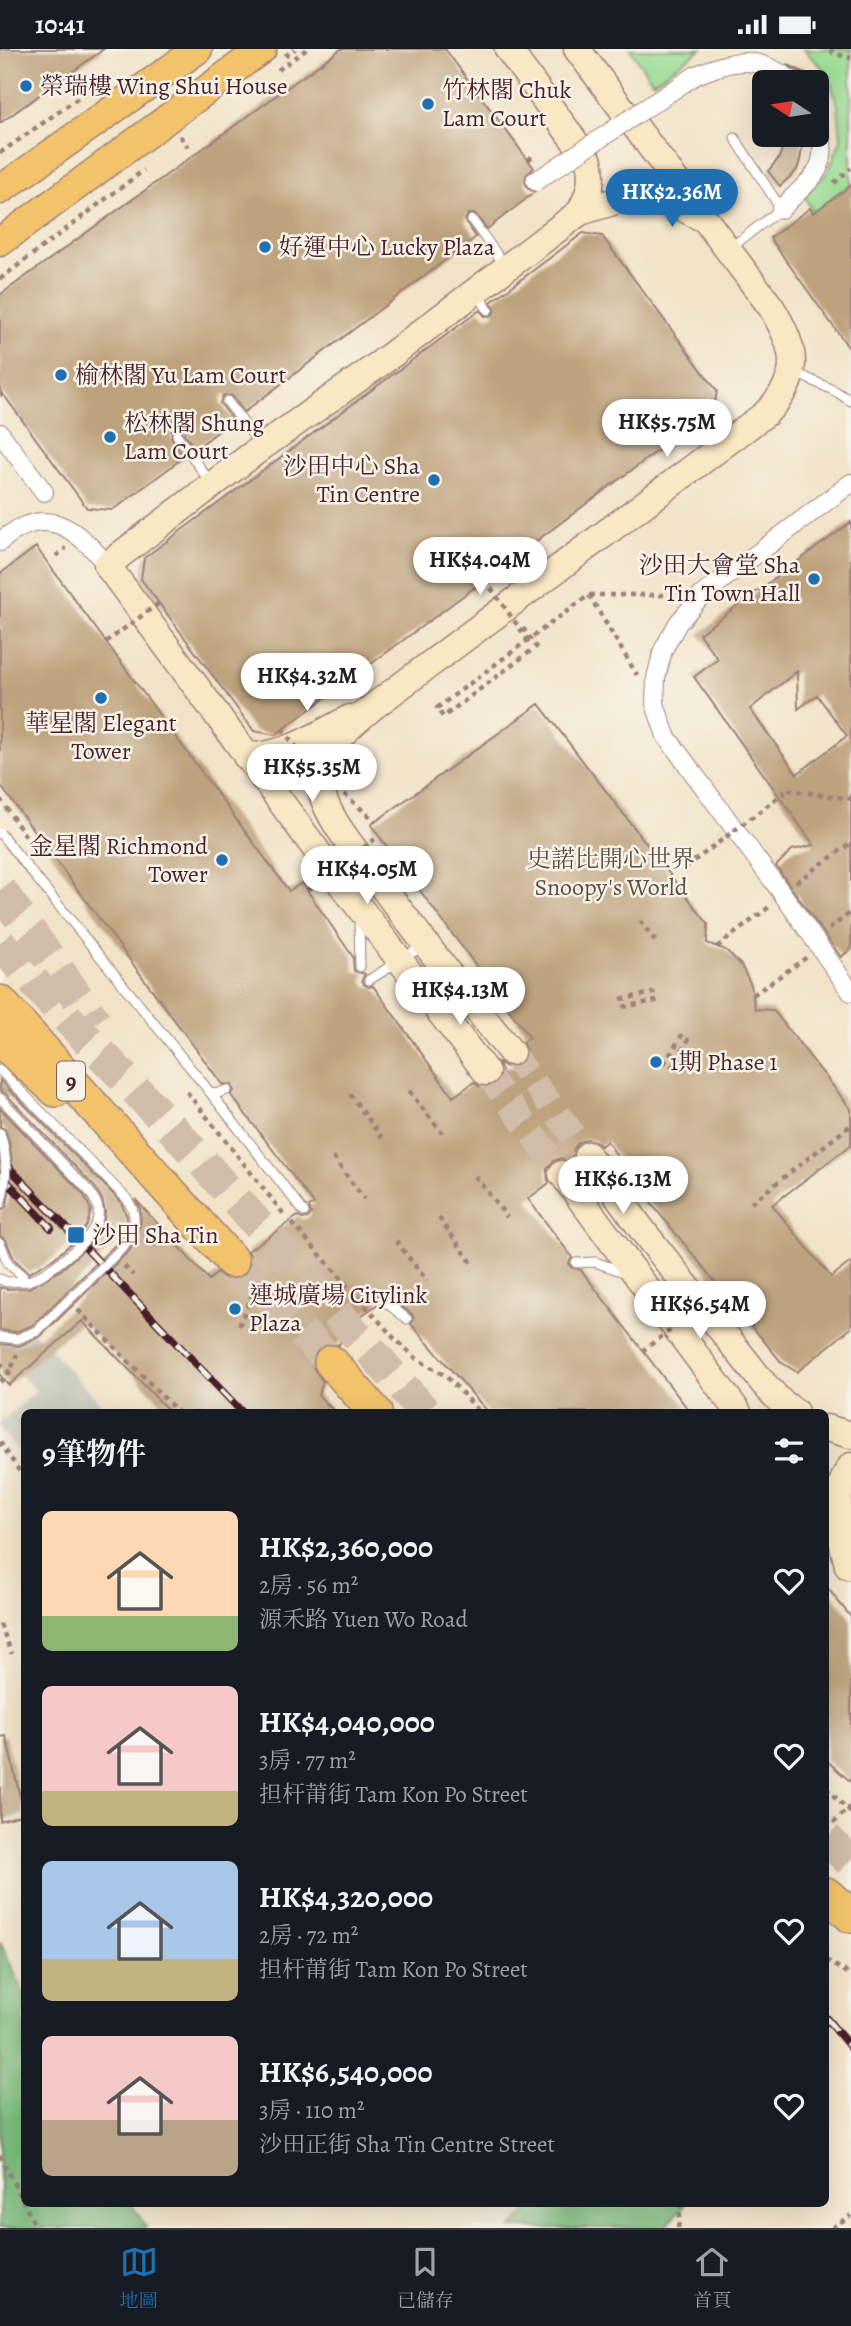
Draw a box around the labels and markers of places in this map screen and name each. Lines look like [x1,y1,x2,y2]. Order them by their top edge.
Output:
place label: 榮瑞樓 Wing Shui House [40,70,288,102]
place label: 竹林閣 Chuk Lam Court [442,74,572,134]
marker: 榮瑞樓 Wing Shui House [18,78,34,94]
marker: 竹林閣 Chuk Lam Court [420,96,436,112]
pin: HK$2.36M [600,169,744,229]
place label: 好運中心 Lucky Plaza [279,231,496,263]
marker: 好運中心 Lucky Plaza [257,239,273,255]
place label: 榆林閣 Yu Lam Court [75,359,286,391]
marker: 榆林閣 Yu Lam Court [53,367,69,383]
pin: HK$5.75M [595,399,739,459]
place label: 松林閣 Shung Lam Court [124,407,264,467]
marker: 松林閣 Shung Lam Court [102,429,118,445]
place label: 沙田中心 Sha Tin Centre [283,450,421,510]
marker: 沙田中心 Sha Tin Centre [426,472,442,488]
pin: HK$4.04M [408,538,552,597]
place label: 沙田大會堂 Sha Tin Town Hall [639,549,801,609]
marker: 沙田大會堂 Sha Tin Town Hall [806,571,822,587]
pin: HK$4.32M [235,653,379,713]
marker: 華星閣 Elegant Tower [93,690,109,706]
place label: 華星閣 Elegant Tower [25,707,177,767]
pin: HK$5.35M [240,745,384,804]
place label: 金星閣 Richmond Tower [29,830,208,890]
pin: HK$4.05M [295,847,439,906]
marker: 金星閣 Richmond Tower [214,852,230,868]
pin: HK$4.13M [388,967,532,1027]
place label: 1期 Phase 1 [670,1046,778,1078]
marker: 1期 Phase 1 [648,1054,664,1070]
pin: HK$6.13M [551,1157,695,1216]
place label: 沙田 Sha Tin [92,1219,218,1251]
marker: 沙田 Sha Tin [66,1225,86,1245]
place label: 連城廣場 Citylink Plaza [249,1279,427,1339]
pin: HK$6.54M [628,1281,772,1341]
marker: 連城廣場 Citylink Plaza [227,1301,243,1317]

